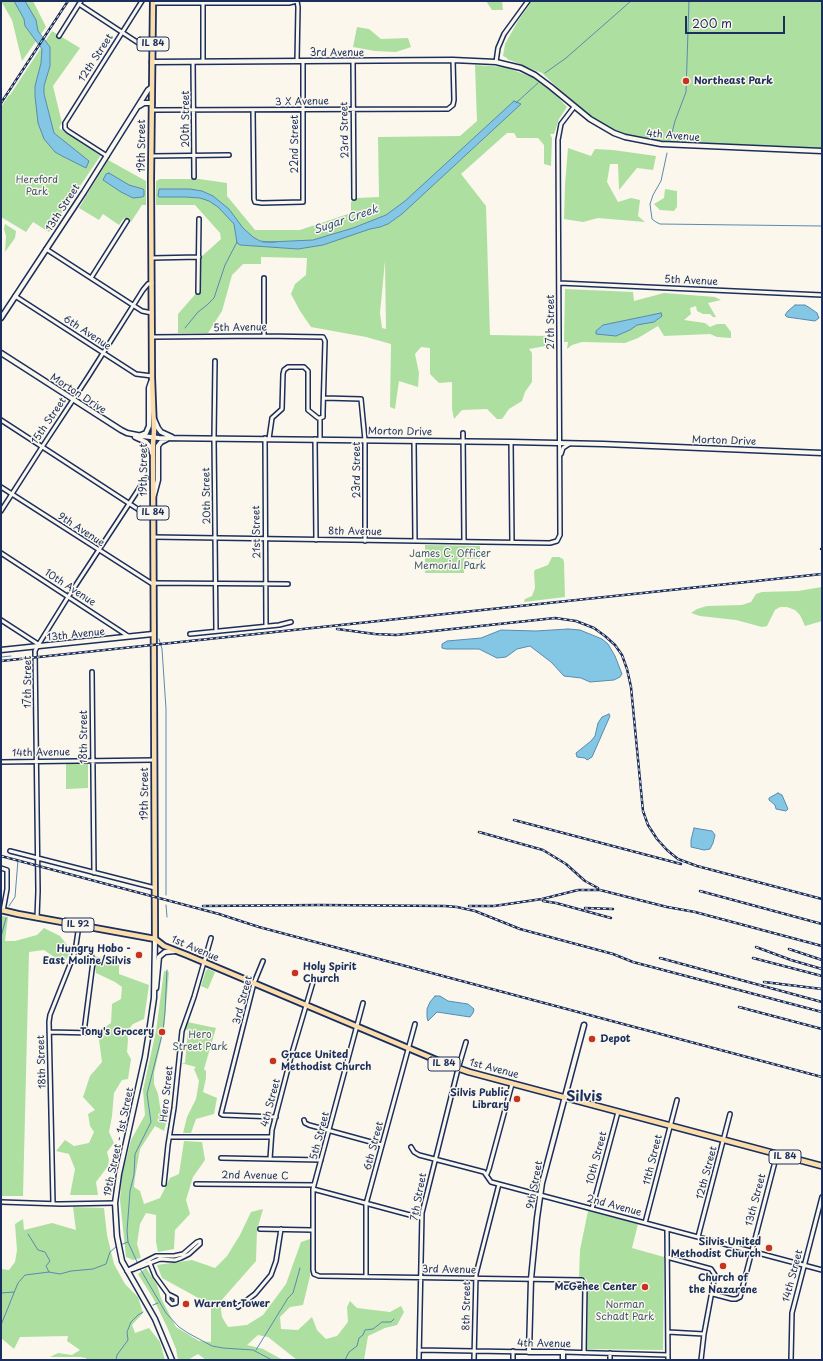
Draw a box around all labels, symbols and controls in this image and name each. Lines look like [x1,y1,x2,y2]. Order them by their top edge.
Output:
scale bar [687,8,787,34]
text: 200 m [692,14,732,32]
street label: 12th Street [76,32,116,84]
road number: IL 84 [137,37,169,51]
street label: 3rd Avenue [310,47,364,59]
place label: Northeast Park [694,75,773,87]
marker: Northeast Park [681,76,691,86]
street label: 20th Street [180,91,192,147]
street label: 3 X Avenue [275,96,329,108]
street label: 23rd Street [339,102,351,158]
street label: 22nd Street [289,115,301,173]
street label: 19th Street [136,119,148,173]
street label: 4th Avenue [646,128,700,144]
park label: Hereford Park [16,174,58,198]
street label: 13th Street [43,182,83,234]
water label: Sugar Creek [312,203,380,237]
street label: 5th Avenue [664,274,718,288]
street label: 27th Street [545,295,557,349]
street label: 6th Avenue [61,313,113,353]
street label: 5th Avenue [213,322,267,334]
street label: Morton Drive [48,371,108,417]
street label: 15th Street [29,395,69,447]
street label: Morton Drive [368,425,432,439]
street label: Morton Drive [692,434,756,448]
street label: 23rd Street [351,442,363,498]
street label: 19th Street [138,443,150,497]
street label: 20th Street [201,467,213,525]
street label: 21st Street [251,505,263,559]
road number: IL 84 [137,506,169,520]
street label: 9th Avenue [55,510,107,550]
street label: 8th Avenue [328,526,382,538]
park label: James C. Officer Memorial Park [409,548,491,572]
street label: 10th Avenue [42,567,98,609]
street label: 13th Avenue [46,626,106,644]
street label: 17th Street [22,656,34,708]
street label: 18th Street [78,710,90,764]
street label: 14th Avenue [12,746,70,760]
street label: 19th Street [139,767,151,821]
road number: IL 92 [62,918,94,932]
street label: 1st Avenue [169,934,221,964]
place label: Hungry Hobo - East Moline/Silvis [43,943,131,966]
marker: Hungry Hobo - East Moline/Silvis [134,950,144,960]
place label: Holy Spirit Church [303,961,357,984]
marker: Holy Spirit Church [290,968,300,978]
street label: 3rd Street [231,974,255,1026]
place label: Tony's Grocery [80,1026,154,1038]
marker: Tony's Grocery [157,1027,167,1037]
park label: Hero Street Park [172,1029,228,1052]
place label: Depot [600,1033,631,1045]
marker: Depot [587,1034,597,1044]
street label: 18th Street [35,1035,49,1089]
place label: Grace United Methodist Church [281,1049,371,1072]
marker: Grace United Methodist Church [268,1056,278,1066]
road number: IL 84 [428,1057,460,1071]
street label: 1st Avenue [468,1057,520,1081]
street label: Hero Street [158,1065,176,1123]
street label: 4th Street [259,1078,283,1128]
street label: 19th Street - 1st Street [102,1086,136,1198]
place label: Silvis Public Library [450,1087,509,1110]
district label: Silvis [566,1089,602,1105]
marker: Silvis Public Library [512,1094,522,1104]
street label: 5th Street [308,1111,332,1161]
street label: 6th Street [362,1120,386,1172]
street label: 10th Street [584,1130,610,1186]
street label: 11th Street [641,1133,665,1187]
street label: 12th Street [694,1145,720,1201]
road number: IL 84 [769,1150,801,1164]
street label: 9th Street [524,1160,546,1210]
street label: 2nd Avenue C [221,1169,289,1183]
street label: 7th Street [408,1172,430,1222]
street label: 13th Street [743,1172,769,1228]
street label: 2nd Avenue [585,1193,643,1219]
place label: Silvis United Methodist Church [671,1236,761,1260]
marker: Silvis United Methodist Church [764,1243,774,1253]
street label: 14th Street [780,1248,806,1304]
marker: Church of the Nazarene [718,1261,728,1271]
street label: 3rd Avenue [422,1264,476,1276]
place label: Church of the Nazarene [689,1272,757,1296]
street label: 8th Street [461,1281,473,1331]
place label: McGehee Center [554,1281,637,1293]
marker: McGehee Center [640,1282,650,1292]
place label: Warrent Tower [194,1298,270,1310]
marker: Warrent Tower [181,1299,191,1309]
park label: Norman Schadt Park [596,1299,654,1322]
street label: 4th Avenue [517,1338,571,1350]

